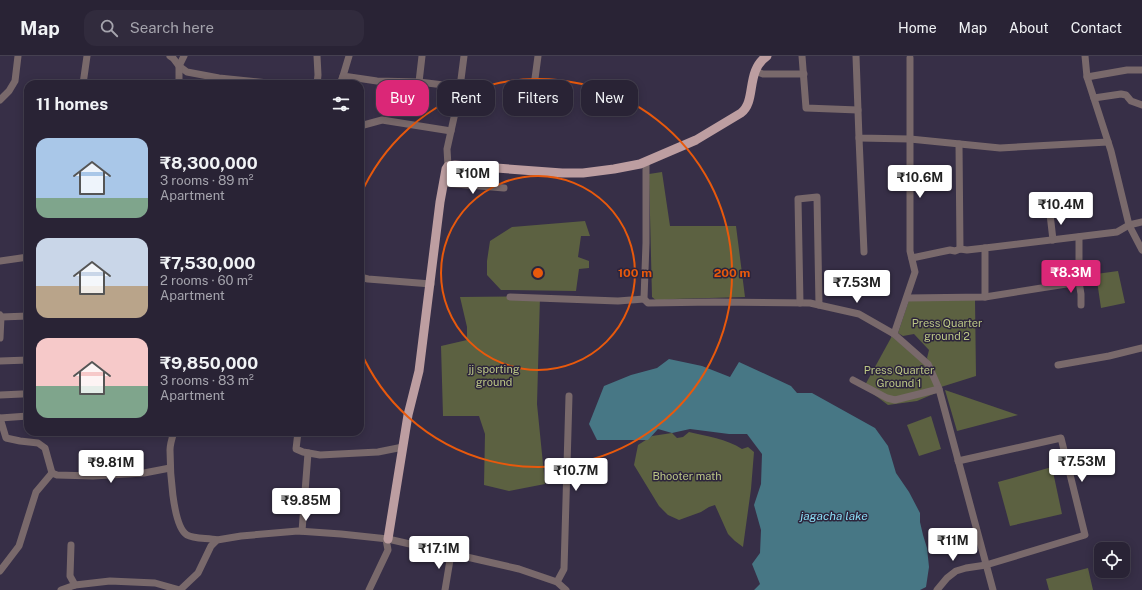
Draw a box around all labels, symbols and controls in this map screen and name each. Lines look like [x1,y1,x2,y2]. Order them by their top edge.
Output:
search box [84,10,364,46]
text: Map [20,17,60,39]
icon: search [98,17,120,39]
text: Search here [130,19,214,36]
text: Home [898,20,937,36]
text: Map [959,20,987,36]
text: About [1009,20,1049,36]
text: Contact [1071,20,1122,36]
chip: Buy [376,80,429,116]
chip: Rent [437,80,495,116]
chip: Filters [503,80,573,116]
chip: New [581,80,638,116]
icon: filters [330,93,352,115]
text: 11 homes [36,94,108,114]
text: ₹8,300,000 [160,153,258,173]
icon: home [68,154,116,202]
pin: ₹10M [449,161,497,195]
pin: ₹10.6M [887,165,953,199]
text: ₹10M [456,166,490,181]
text: ₹10.6M [897,170,943,185]
text: 3 rooms · 89 m² [160,173,254,188]
text: Apartment [160,188,225,203]
pin: ₹10.4M [1028,192,1094,226]
text: ₹10.4M [1038,197,1084,212]
text: ₹7,530,000 [160,253,256,273]
icon: home [68,254,116,302]
pin: ₹8.3M [1043,260,1099,294]
text: ₹8.3M [1050,265,1092,280]
centre of rings [531,266,545,280]
text: 100 m [618,266,652,280]
text: 200 m [714,266,750,280]
pin: ₹7.53M [824,270,890,304]
text: 2 rooms · 60 m² [160,273,253,288]
text: ₹7.53M [833,275,881,290]
text: Apartment [160,288,225,303]
park label: Press Quarter ground 2 [912,317,982,342]
text: ₹9,850,000 [160,353,258,373]
icon: home [68,354,116,402]
park label: jj sporting ground [467,363,520,388]
park label: Press Quarter Ground 1 [864,364,934,389]
text: 3 rooms · 83 m² [160,373,254,388]
text: Apartment [160,388,225,403]
pin: ₹7.53M [1049,449,1115,483]
pin: ₹9.81M [78,450,144,484]
text: ₹7.53M [1058,454,1106,469]
text: ₹9.81M [88,455,134,470]
pin: ₹10.7M [543,458,609,492]
text: ₹10.7M [554,463,598,478]
park label: Bhooter math [652,470,722,482]
pin: ₹9.85M [273,488,339,522]
text: ₹9.85M [281,493,331,508]
water label: jagacha lake [799,509,868,523]
pin: ₹11M [929,528,977,562]
text: ₹11M [937,533,969,548]
pin: ₹17.1M [406,536,472,570]
text: ₹17.1M [418,541,460,556]
map controls [1094,542,1130,578]
button: locate [1094,542,1130,578]

